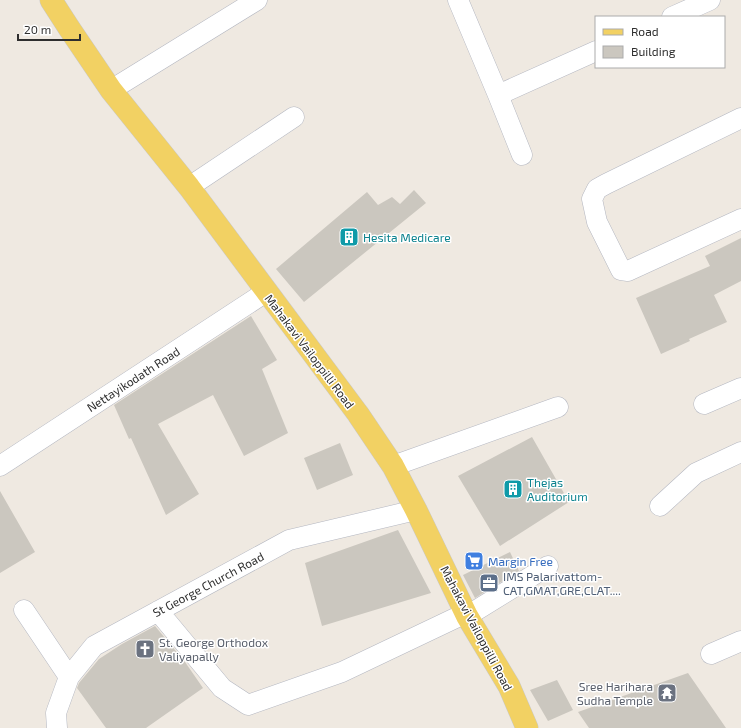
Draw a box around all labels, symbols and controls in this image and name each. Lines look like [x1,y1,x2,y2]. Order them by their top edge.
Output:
scale bar [18,16,80,42]
legend [595,16,725,68]
text: 20 m [24,22,51,36]
text: Road [631,24,659,38]
text: Building [631,44,676,58]
building icon: Hesita Medicare [338,226,360,248]
place label: Hesita Medicare [363,230,451,244]
street label: Mahakavi Vailoppilli Road [262,291,358,411]
street label: Nettayikodath Road [84,344,182,414]
place label: Thejas Auditorium [527,475,588,503]
building icon: Thejas Auditorium [502,478,524,500]
street label: St George Church Road [150,549,266,619]
supermarket icon: Margin Free [463,550,485,572]
place label: Margin Free [488,554,553,568]
street label: Mahakavi Vailoppilli Road [438,563,516,693]
place label: IMS Palarivattom- CAT,GMAT,GRE,CLAT.... [503,569,621,597]
office icon: IMS Palarivattom- CAT,GMAT,GRE,CLAT.... [478,572,500,594]
place label: St. George Orthodox Valiyapally [159,635,269,663]
church icon: St. George Orthodox Valiyapally [134,638,156,660]
place label: Sree Harihara Sudha Temple [577,679,653,707]
temple icon: Sree Harihara Sudha Temple [656,682,678,704]

